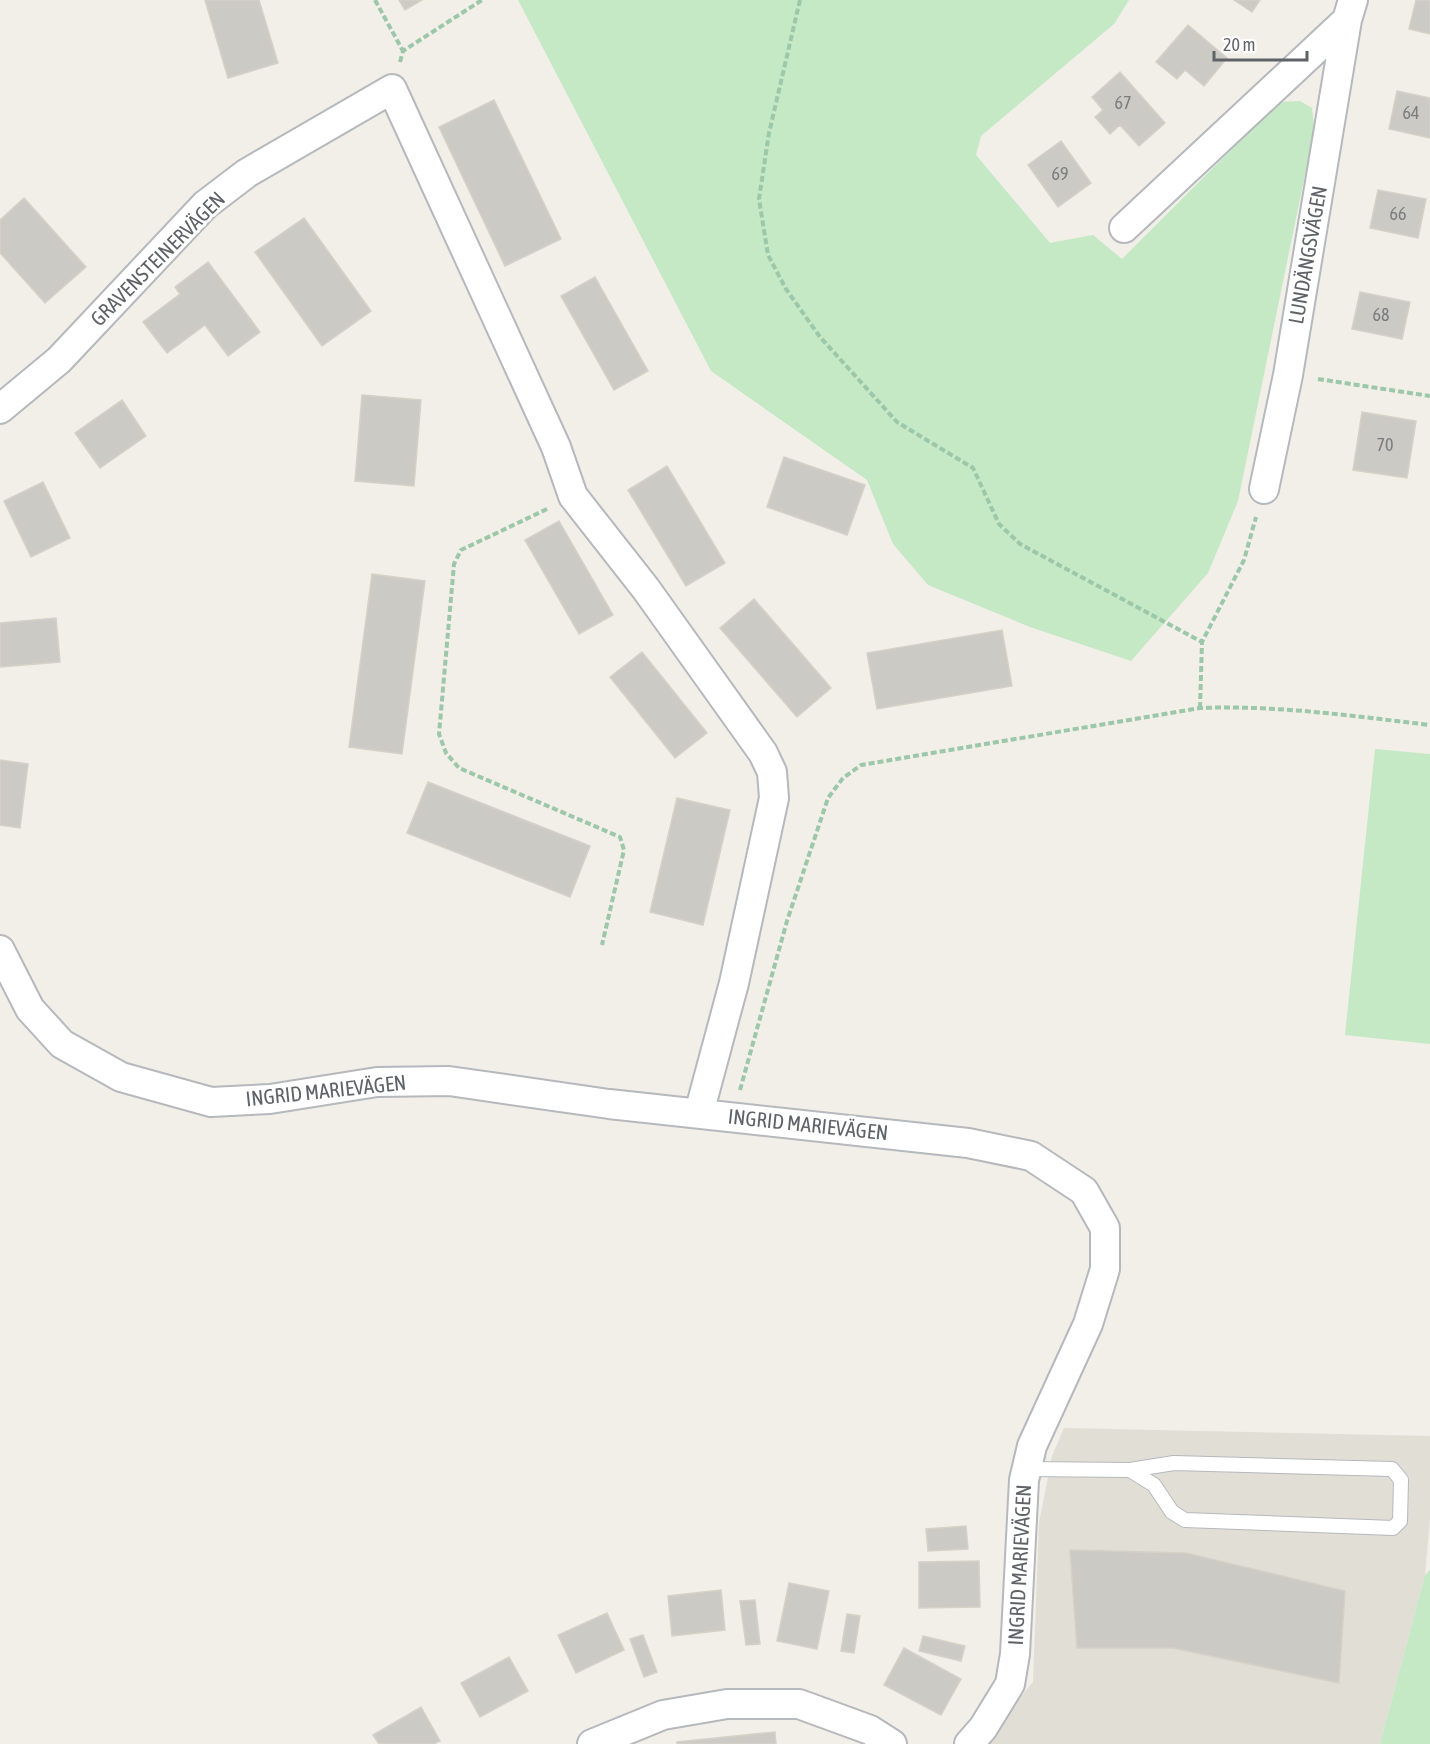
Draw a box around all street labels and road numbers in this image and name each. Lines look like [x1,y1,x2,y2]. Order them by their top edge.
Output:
street label: LUNDÄNGSVÄGEN [1283,184,1331,326]
street label: GRAVENSTEINERVÄGEN [85,186,229,330]
street label: INGRID MARIEVÄGEN [245,1070,407,1110]
street label: INGRID MARIEVÄGEN [727,1104,889,1144]
street label: INGRID MARIEVÄGEN [1003,1484,1035,1646]

